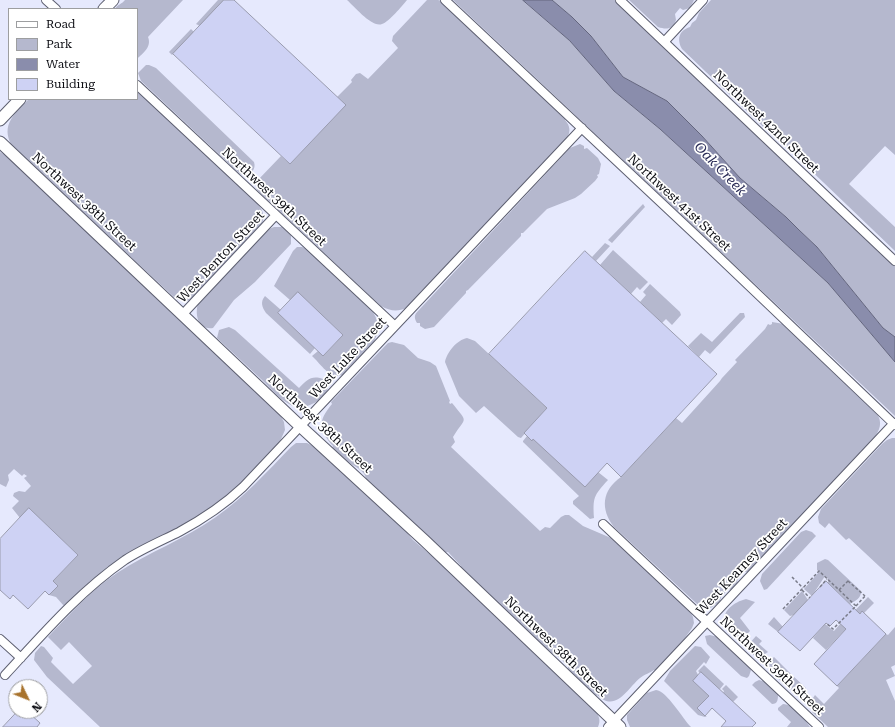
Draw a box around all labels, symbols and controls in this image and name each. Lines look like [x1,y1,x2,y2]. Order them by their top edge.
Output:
legend [8,8,138,100]
text: Road [46,17,75,31]
text: Park [46,37,72,51]
text: Water [46,57,80,71]
street label: Northwest 42nd Street [710,68,822,176]
text: Building [46,77,95,91]
water label: Oak Creek [690,139,750,199]
street label: Northwest 39th Street [218,145,330,249]
street label: Northwest 38th Street [28,150,140,254]
street label: Northwest 41st Street [624,151,734,255]
street label: West Benton Street [174,208,268,306]
street label: West Luke Street [306,314,390,402]
street label: Northwest 38th Street [264,372,376,476]
street label: West Kearney Street [693,515,791,619]
street label: Northwest 38th Street [501,594,611,700]
street label: Northwest 39th Street [716,614,828,718]
north arrow [8,679,48,719]
text: N [29,699,44,714]

